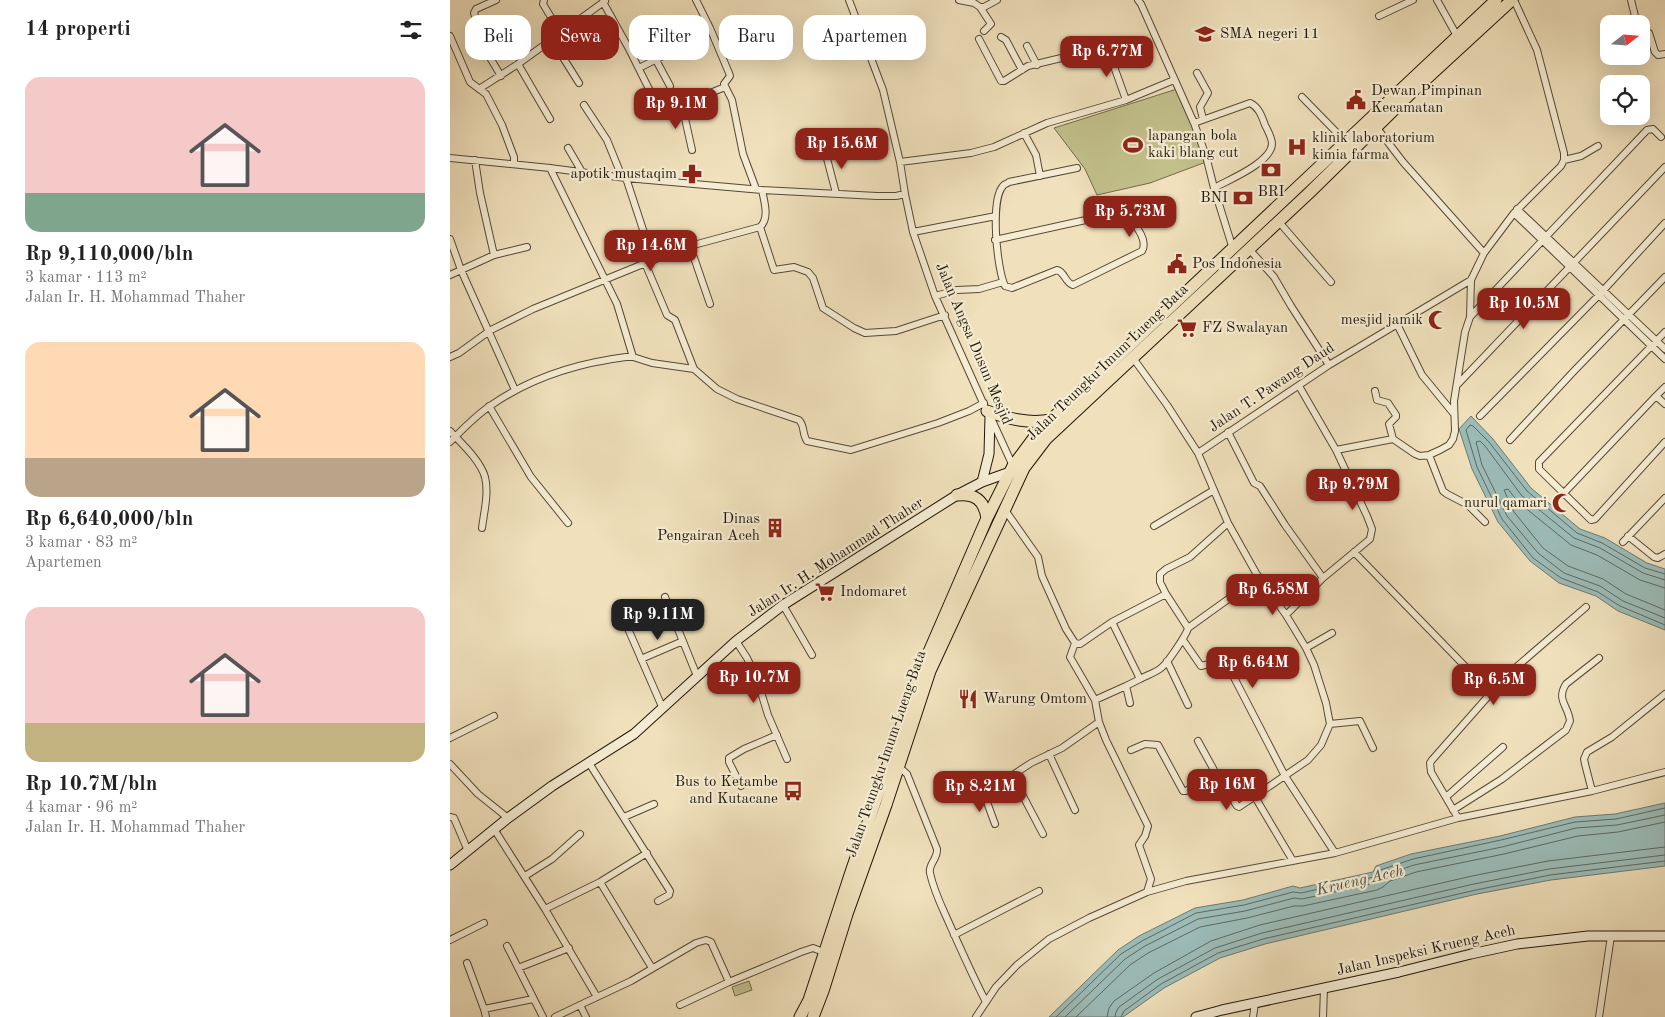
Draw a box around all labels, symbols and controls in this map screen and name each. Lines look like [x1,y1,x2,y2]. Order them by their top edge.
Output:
chip: Beli [465,15,531,60]
chip: Sewa [541,15,619,60]
chip: Filter [629,15,709,60]
chip: Baru [719,15,793,60]
chip: Apartemen [803,15,926,60]
north arrow [1600,15,1650,65]
map controls [1600,15,1650,125]
icon: filters [397,16,425,44]
text: 14 properti [25,19,131,40]
school or university icon: SMA negeri 11 [1194,23,1216,45]
place label: SMA negeri 11 [1220,27,1319,42]
pin: Rp 6.77M [1055,36,1159,78]
text: Rp 6.77M [1071,44,1143,60]
button: locate [1600,75,1650,125]
place label: Dewan Pimpinan Kecamatan [1371,84,1482,116]
pin: Rp 9.1M [630,88,722,130]
public building icon: Dewan Pimpinan Kecamatan [1345,89,1367,111]
text: Rp 9.1M [645,96,707,112]
icon: home [180,110,270,200]
pin: Rp 15.6M [790,128,894,170]
place label: lapangan bola kaki blang cut [1148,129,1239,161]
place label: klinik laboratorium kimia farma [1312,131,1435,163]
sports icon: lapangan bola kaki blang cut [1122,134,1144,156]
text: Rp 15.6M [806,136,878,152]
hospital icon: klinik laboratorium kimia farma [1286,136,1308,158]
bank icon: BRI [1260,159,1282,181]
pharmacy icon: apotik mustaqim [681,163,703,185]
place label: apotik mustaqim [570,167,677,182]
place label: BRI [1257,185,1285,200]
bank icon: BNI [1232,187,1254,209]
place label: BNI [1200,191,1228,206]
pin: Rp 5.73M [1078,196,1182,238]
text: Rp 5.73M [1094,204,1166,220]
pin: Rp 14.6M [599,230,703,272]
text: Rp 14.6M [615,238,687,254]
text: Rp 9,110,000/bln [25,244,193,265]
public building icon: Pos Indonesia [1166,253,1188,275]
place label: Pos Indonesia [1192,257,1282,272]
street label: Jalan Angsa Dusun Mesjid [932,261,1014,427]
text: 3 kamar · 113 m² [25,270,147,286]
street label: Jalan Teungku Imum Lueng Bata [1024,282,1192,444]
pin: Rp 10.5M [1472,288,1576,330]
text: Jalan Ir. H. Mohammad Thaher [25,290,245,306]
text: Rp 10.5M [1488,296,1560,312]
mosque icon: mesjid jamik [1427,309,1449,331]
place label: mesjid jamik [1341,313,1423,328]
supermarket icon: FZ Swalayan [1176,317,1198,339]
place label: FZ Swalayan [1202,321,1288,336]
street label: Jalan T. Pawang Daud [1206,340,1338,436]
icon: home [180,375,270,465]
pin: Rp 9.79M [1301,468,1405,511]
text: Rp 9.79M [1317,477,1389,493]
mosque icon: nurul qamari [1551,492,1573,514]
street label: Jalan Ir. H. Mohammad Thaher [745,496,927,620]
place label: nurul qamari [1464,496,1547,511]
text: Rp 6,640,000/bln [25,509,193,530]
place label: Dinas Pengairan Aceh [657,512,760,544]
building icon: Dinas Pengairan Aceh [764,517,786,539]
text: 3 kamar · 83 m² [25,535,137,551]
text: Apartemen [25,555,102,571]
pin: Rp 6.58M [1221,574,1325,616]
supermarket icon: Indomaret [814,581,836,603]
text: Rp 6.58M [1237,582,1309,598]
place label: Indomaret [840,585,907,600]
pin: Rp 9.11M [606,598,710,641]
text: Rp 9.11M [622,607,694,623]
icon: home [180,640,270,730]
pin: Rp 6.64M [1201,646,1305,689]
street label: Jalan Teungku Imum Lueng Bata [844,648,930,859]
text: Rp 6.64M [1217,655,1289,671]
pin: Rp 10.7M [702,662,806,704]
pin: Rp 6.5M [1448,664,1540,706]
text: Rp 10.7M [718,670,790,686]
text: Rp 6.5M [1463,672,1525,688]
restaurant icon: Warung Omtom [957,688,979,710]
place label: Warung Omtom [983,692,1087,707]
pin: Rp 16M [1186,768,1268,811]
pin: Rp 8.21M [928,770,1032,813]
text: Rp 10.7M/bln [25,774,157,795]
place label: Bus to Ketambe and Kutacane [675,775,778,807]
text: Rp 16M [1198,777,1256,793]
text: Rp 8.21M [944,779,1016,795]
bus stop icon: Bus to Ketambe and Kutacane [782,780,804,802]
text: 4 kamar · 96 m² [25,800,137,816]
text: Jalan Ir. H. Mohammad Thaher [25,820,245,836]
water label: Krueng Aceh [1314,863,1405,899]
street label: Jalan Inspeksi Krueng Aceh [1335,923,1517,979]

